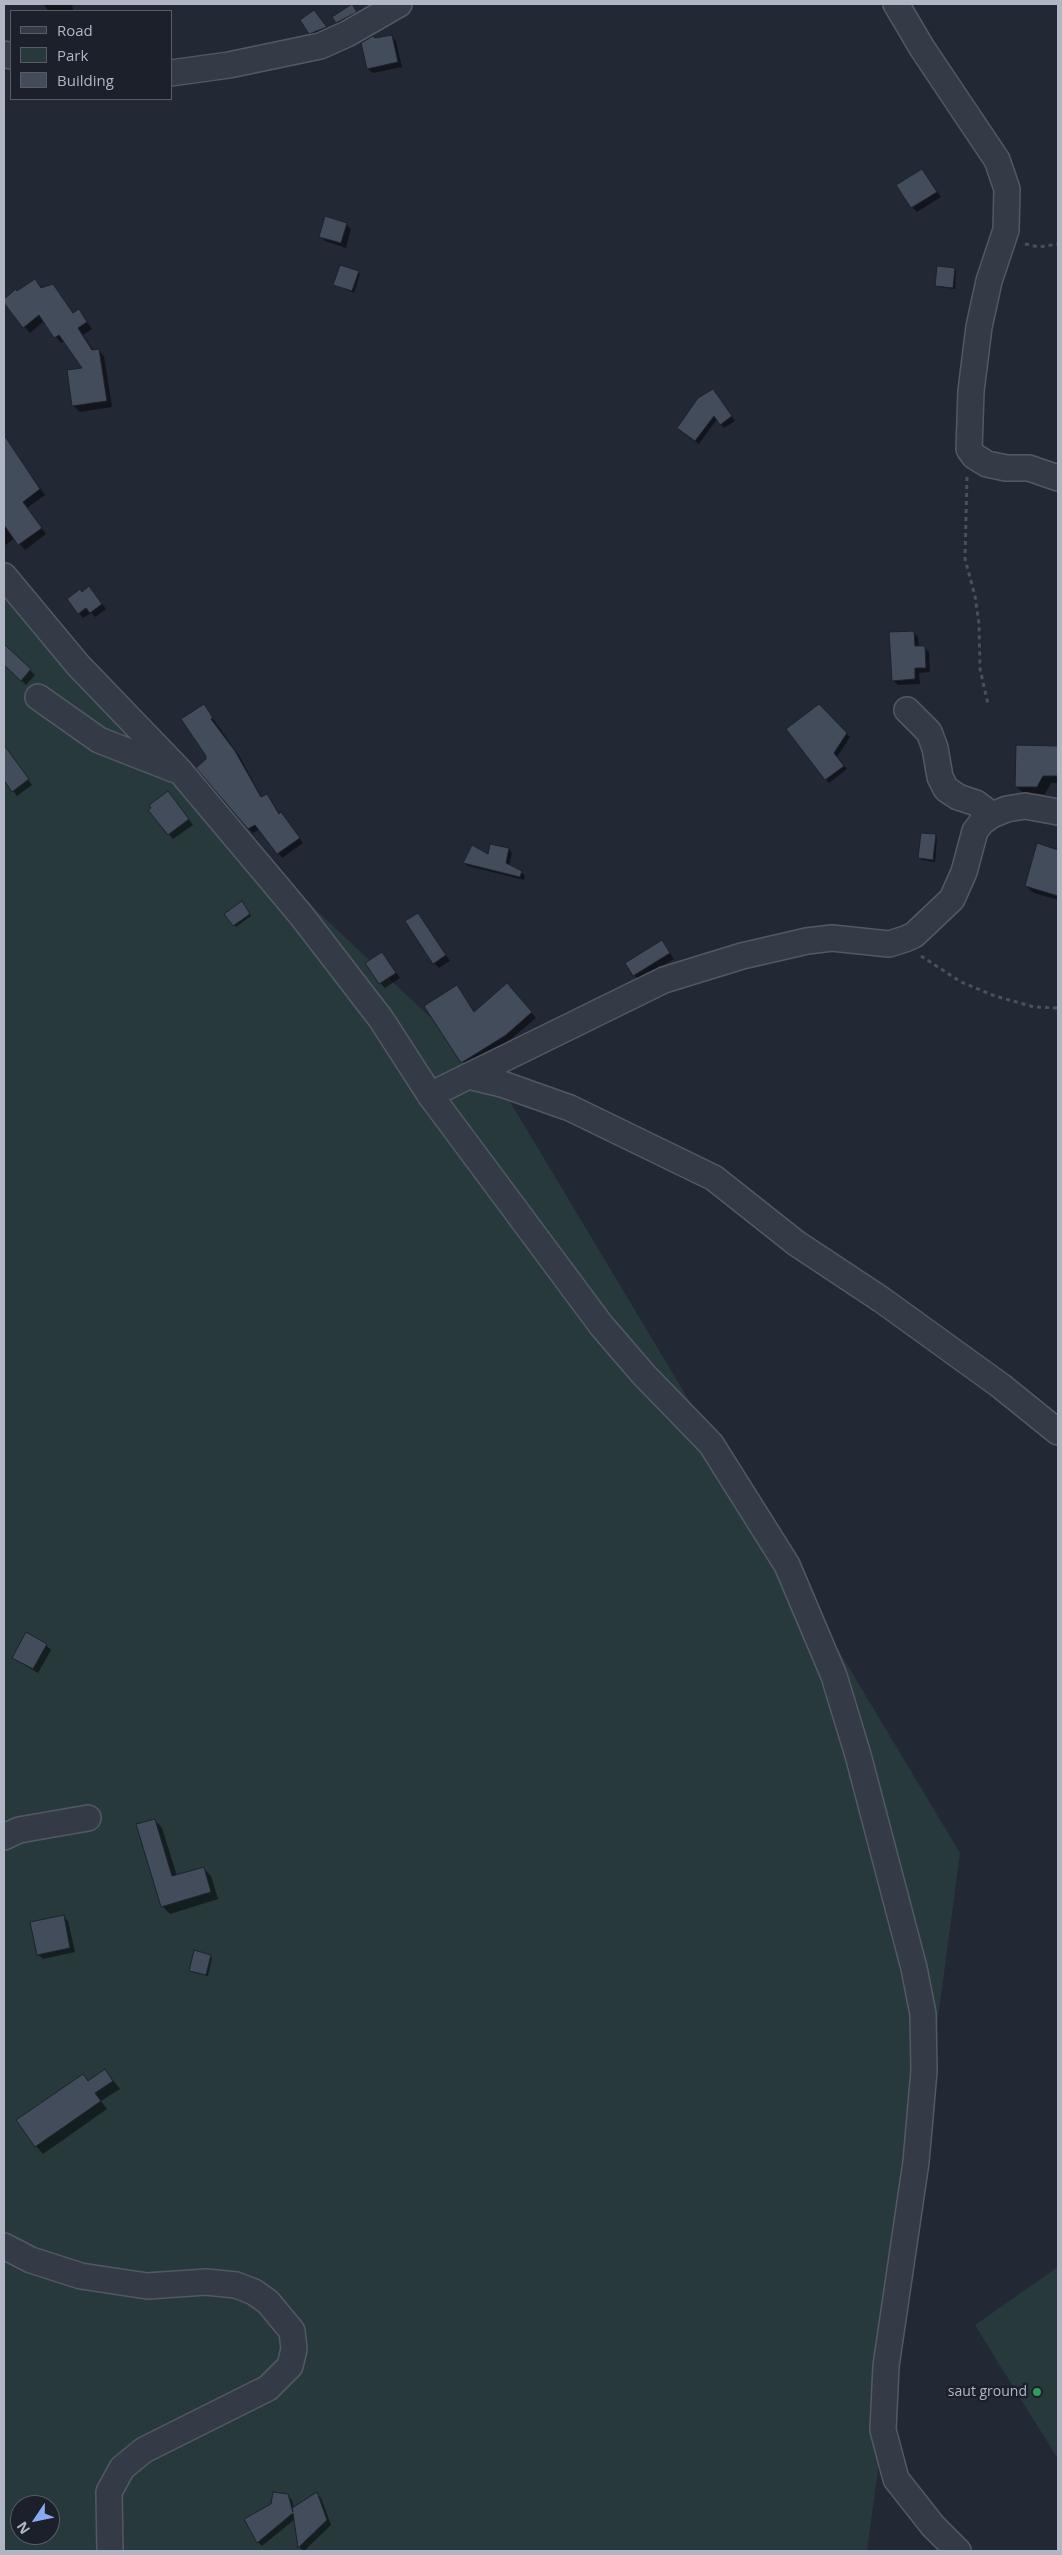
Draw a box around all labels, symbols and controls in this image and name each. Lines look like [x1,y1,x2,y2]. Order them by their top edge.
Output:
legend [10,10,172,100]
text: Road [57,20,93,40]
text: Park [57,45,88,65]
text: Building [57,70,114,90]
place label: saut ground [948,2384,1027,2400]
marker: saut ground [1031,2386,1043,2398]
north arrow [10,2495,60,2545]
text: N [12,2518,34,2538]

